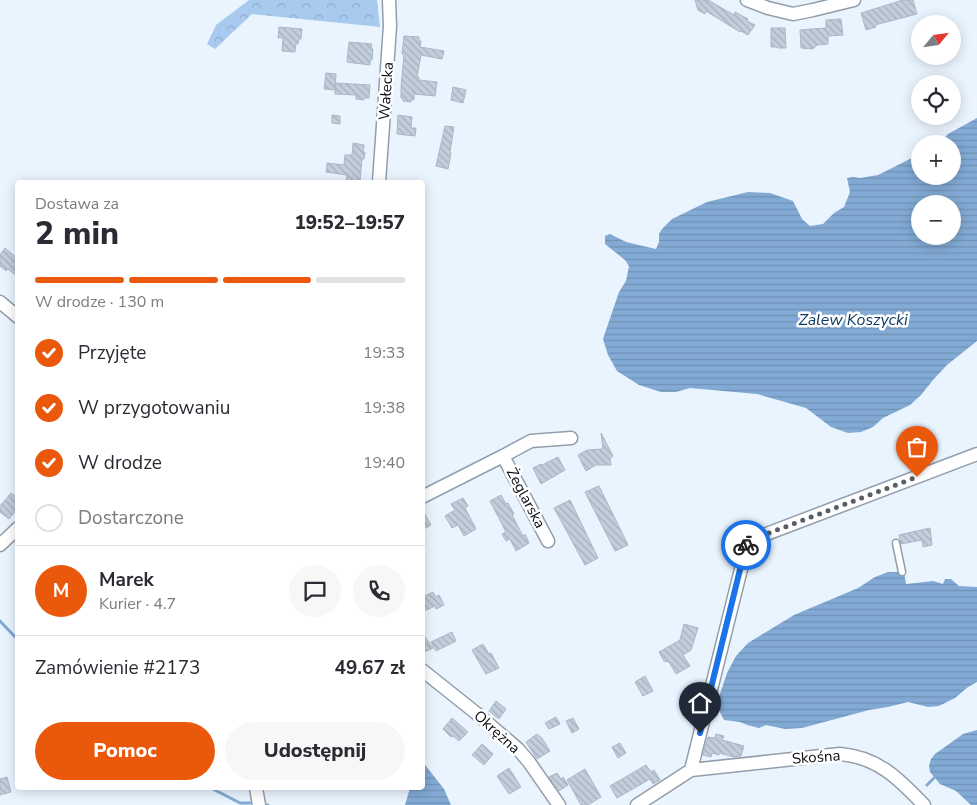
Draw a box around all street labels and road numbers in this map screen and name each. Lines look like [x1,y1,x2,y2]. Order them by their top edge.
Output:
street label: Wałecka [374,61,398,121]
street label: Żeglarska [502,464,550,532]
street label: Okrężna [470,706,524,758]
street label: Skośna [791,745,841,769]

